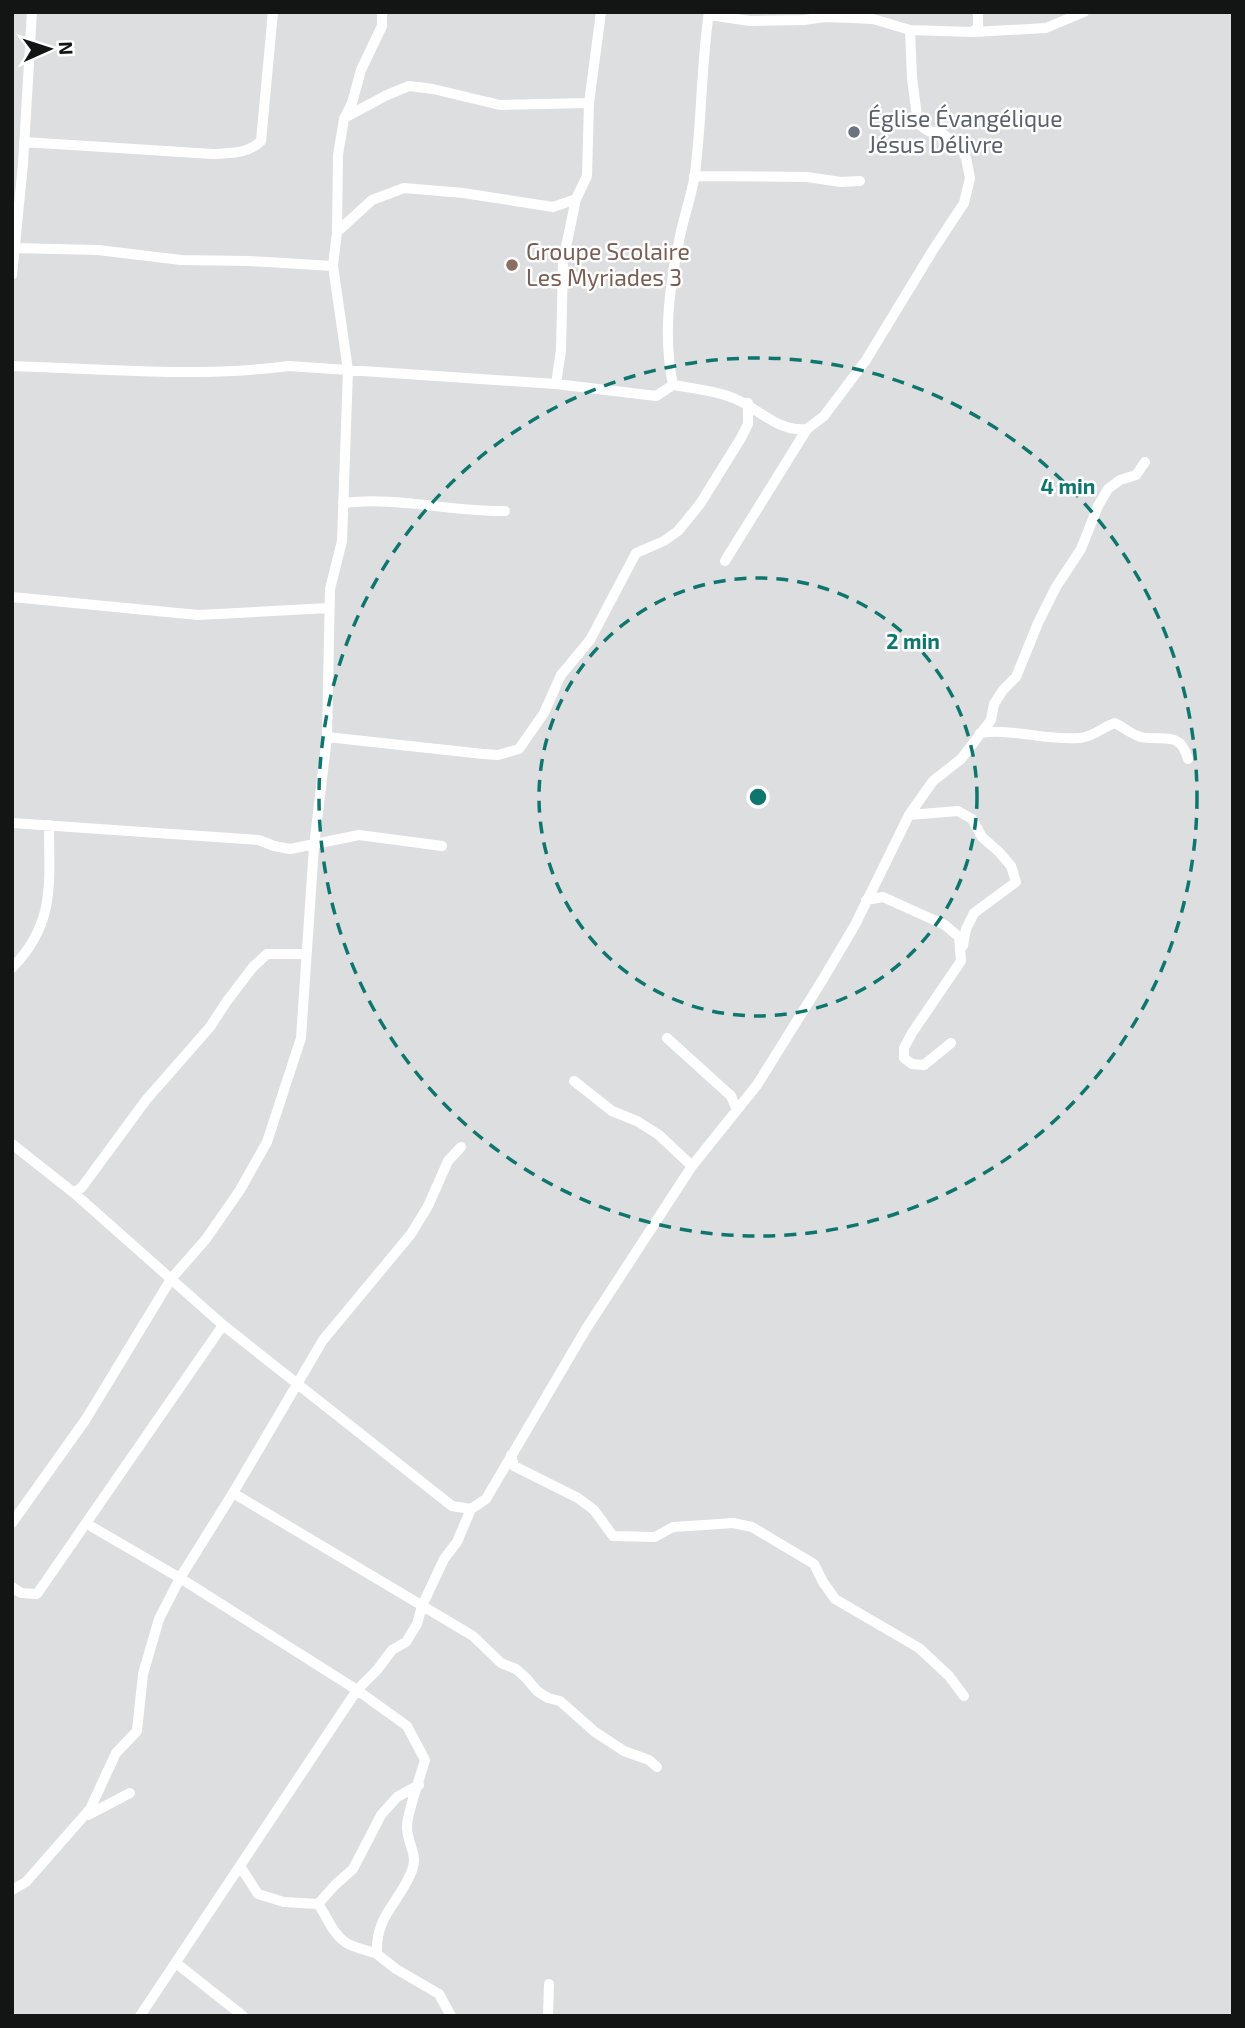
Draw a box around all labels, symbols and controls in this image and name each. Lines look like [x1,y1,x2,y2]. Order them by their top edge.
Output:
north arrow [14,14,84,84]
text: N [55,41,78,56]
place label: Église Évangélique Jésus Délivre [868,104,1063,158]
marker: Église Évangélique Jésus Délivre [846,124,862,140]
place label: Groupe Scolaire Les Myriades 3 [526,237,690,291]
marker: Groupe Scolaire Les Myriades 3 [504,257,520,273]
text: 4 min [1041,473,1095,498]
text: 2 min [886,628,940,653]
centre of rings [746,785,770,809]

